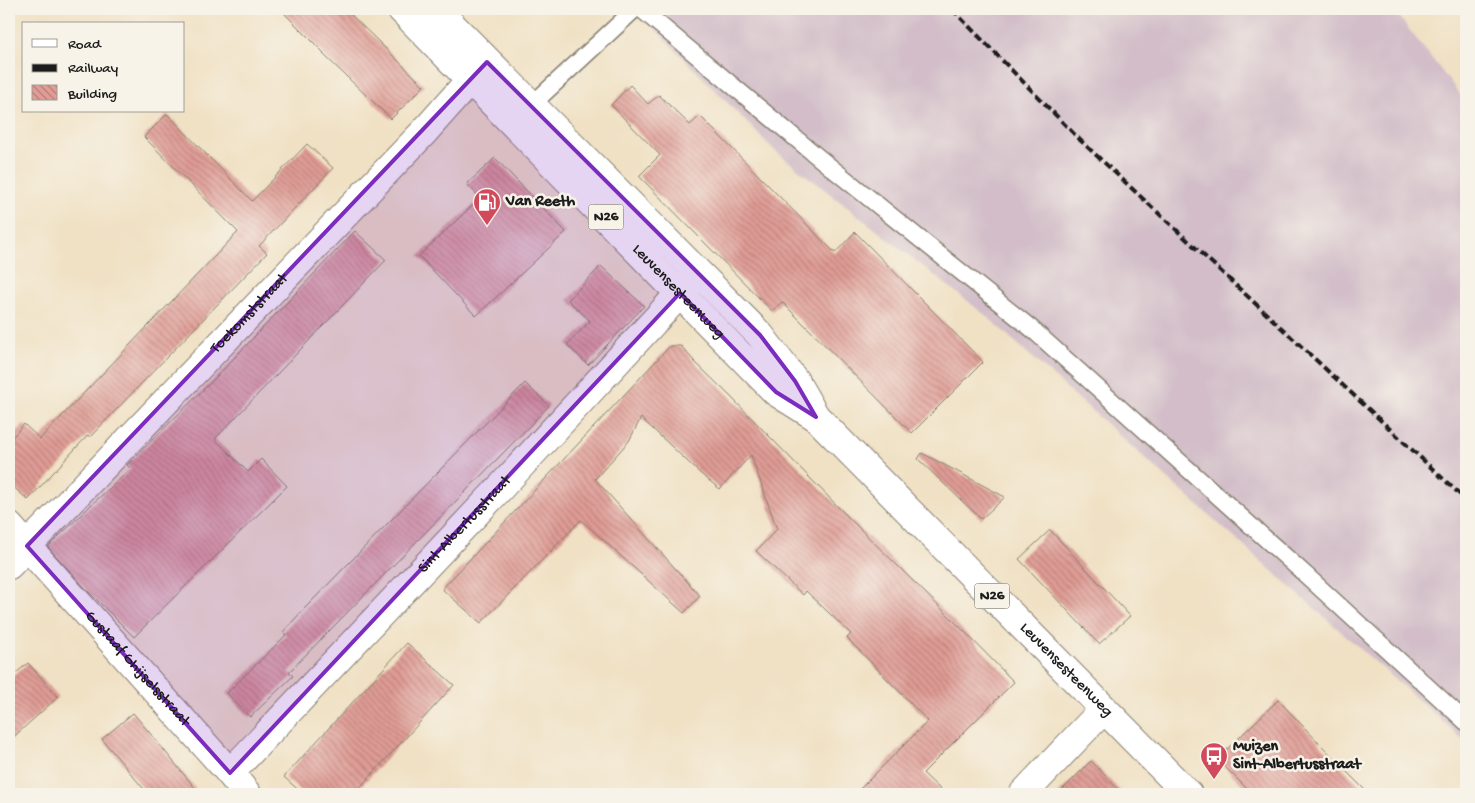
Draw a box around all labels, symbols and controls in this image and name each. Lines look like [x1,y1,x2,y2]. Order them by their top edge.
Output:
legend [22,22,185,112]
text: Road [68,36,102,54]
text: Railway [68,60,119,78]
text: Building [67,86,117,104]
fuel station icon: Van Reeth [472,187,502,226]
place label: Van Reeth [505,193,576,212]
road number: N26 [588,204,624,230]
street label: Leuvensesteenweg [628,241,729,343]
street label: Toekomststraat [206,268,294,359]
street label: Sint-Albertusstraat [414,471,517,578]
road number: N26 [974,584,1010,608]
street label: Gustaaf Ghijselsstraat [80,607,195,732]
street label: Leuvensesteenweg [1015,619,1117,721]
place label: Muizen Sint-Albertusstraat [1233,738,1362,775]
bus stop icon: Muizen Sint-Albertusstraat [1199,741,1229,780]

